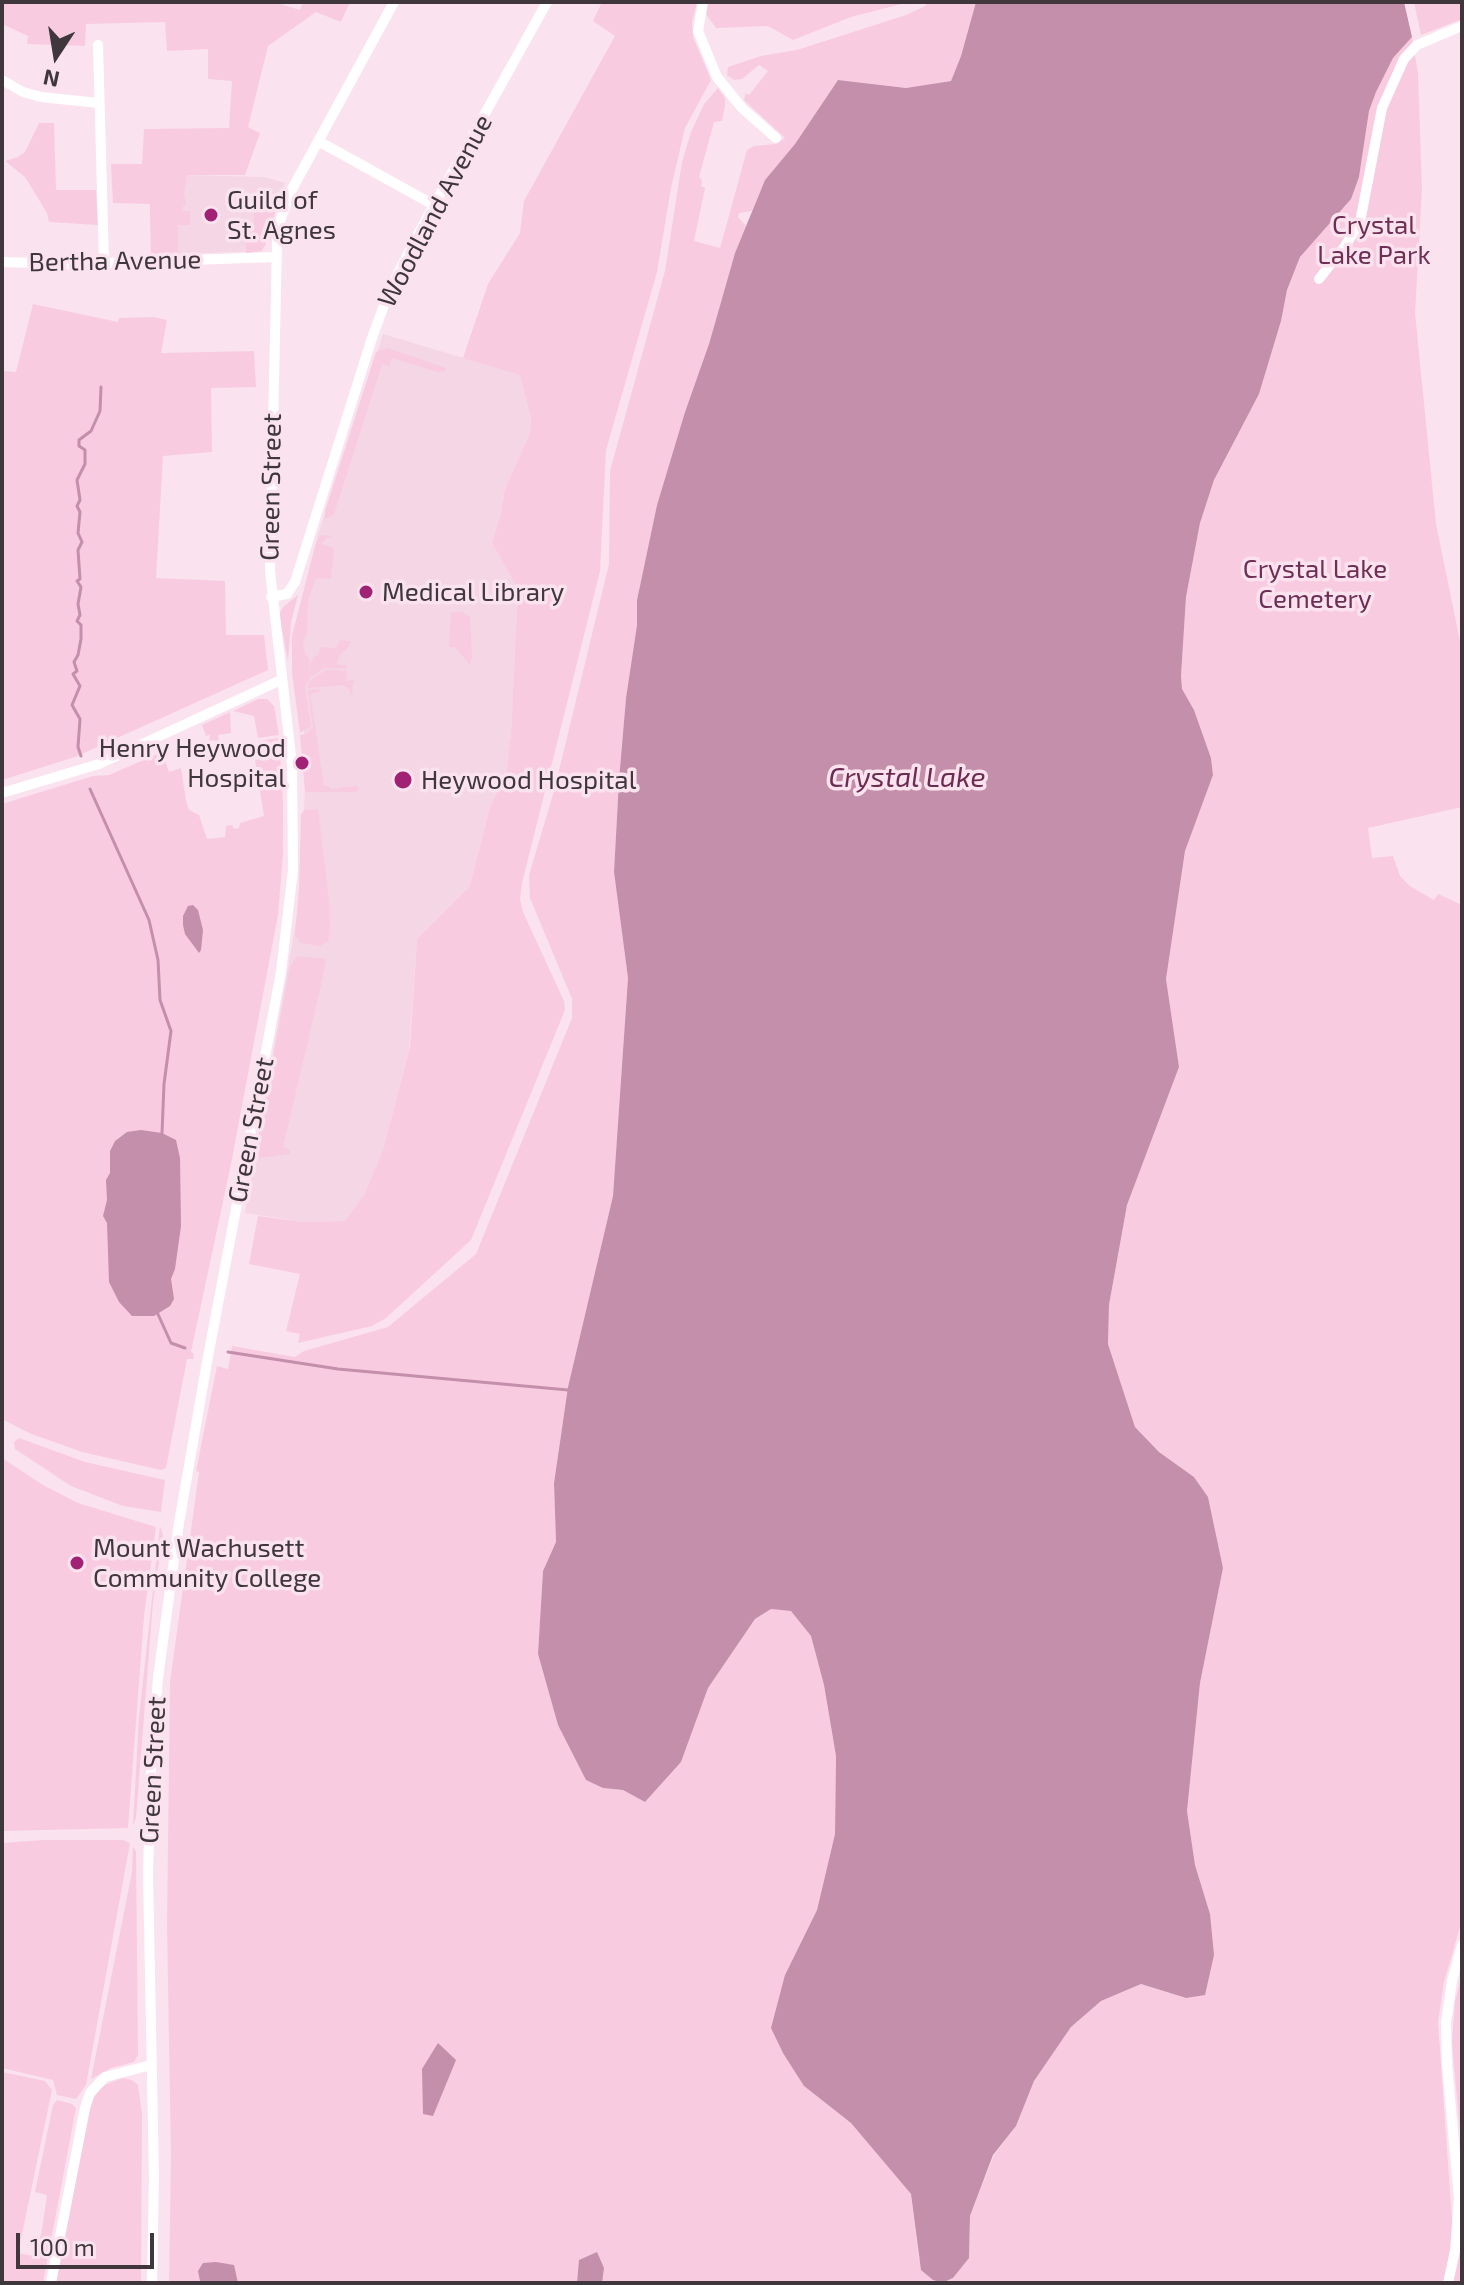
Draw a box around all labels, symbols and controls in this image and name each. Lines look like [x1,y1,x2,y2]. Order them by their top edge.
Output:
north arrow [16,16,96,96]
text: N [41,65,61,94]
street label: Woodland Avenue [371,109,499,313]
place label: Guild of St. Agnes [227,184,336,246]
marker: Guild of St. Agnes [202,206,220,224]
park label: Crystal Lake Park [1317,209,1431,270]
street label: Bertha Avenue [28,244,202,278]
street label: Green Street [254,413,288,561]
park label: Crystal Lake Cemetery [1243,553,1387,614]
place label: Medical Library [382,576,564,608]
marker: Medical Library [357,583,375,601]
place label: Henry Heywood Hospital [99,732,286,794]
marker: Henry Heywood Hospital [293,754,311,772]
water label: Crystal Lake [829,761,985,795]
place label: Heywood Hospital [421,764,636,796]
marker: Heywood Hospital [392,769,414,791]
street label: Green Street [222,1055,280,1205]
place label: Mount Wachusett Community College [93,1532,321,1594]
marker: Mount Wachusett Community College [68,1554,86,1572]
street label: Green Street [134,1696,172,1844]
scale bar [20,2217,158,2267]
text: 100 m [30,2232,95,2261]

